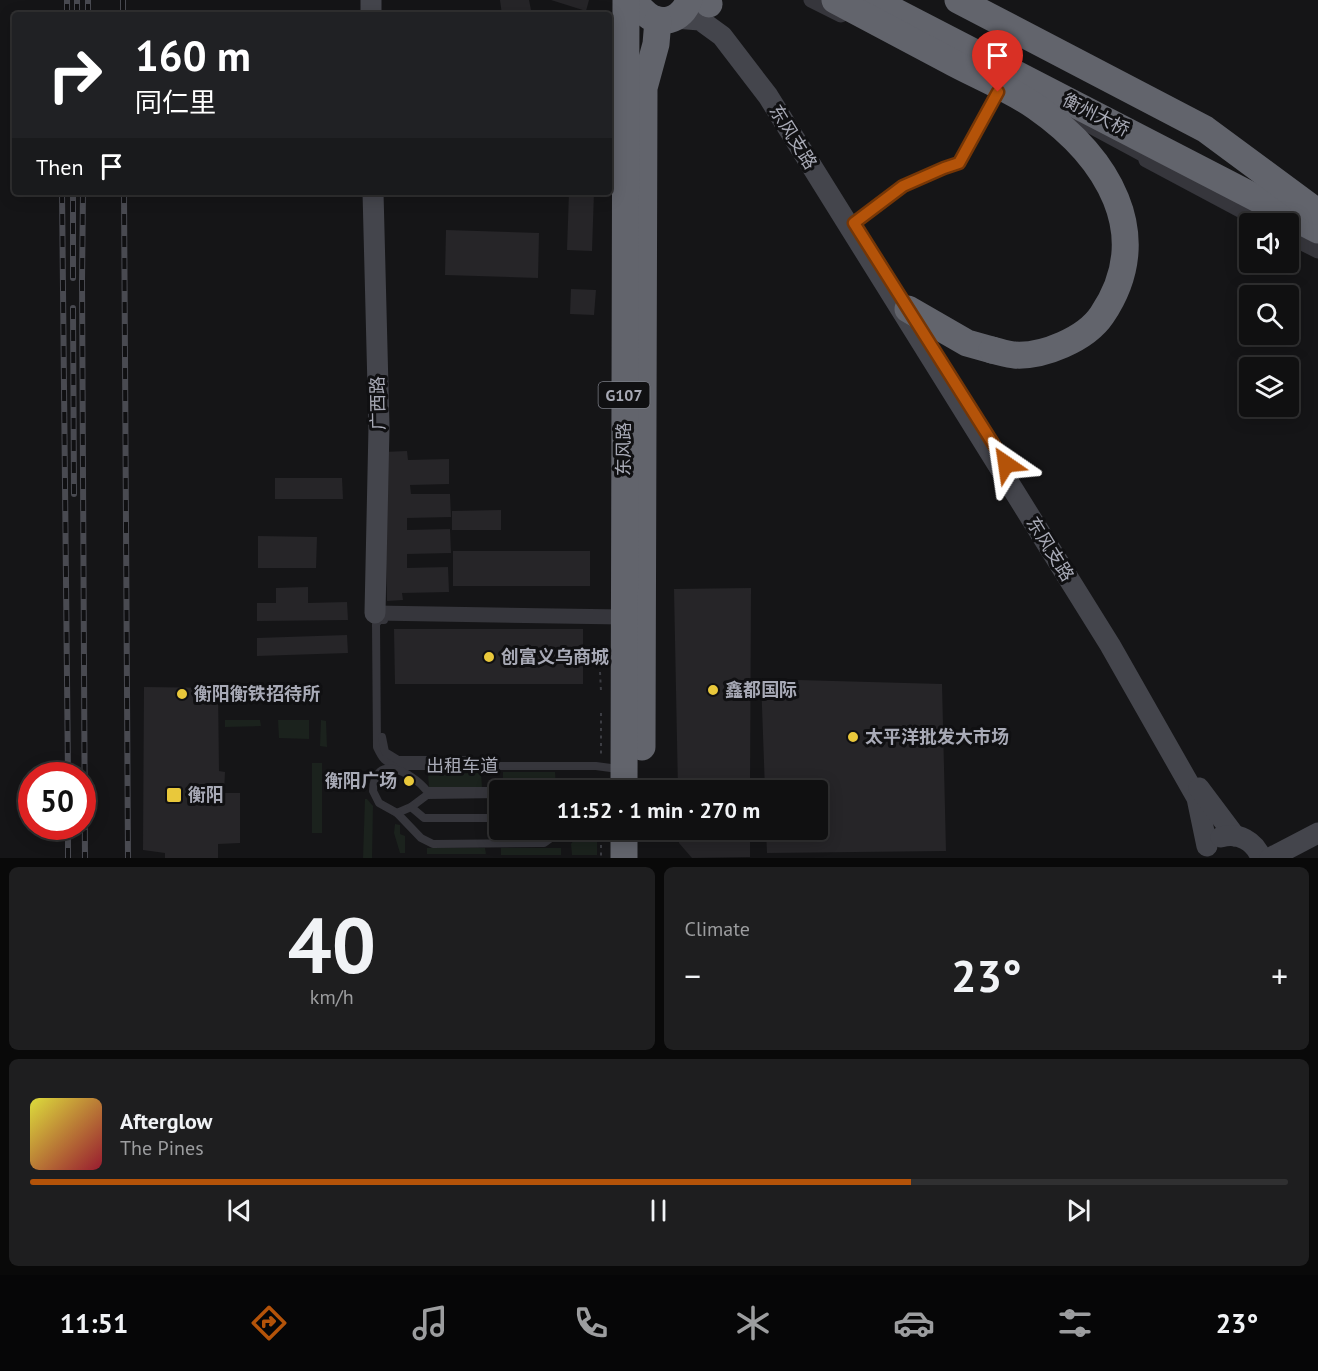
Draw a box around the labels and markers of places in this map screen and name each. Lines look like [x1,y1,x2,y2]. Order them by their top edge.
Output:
pin [972,30,1023,92]
place label: 创富义乌商城 [501,645,609,668]
marker: 创富义乌商城 [482,650,496,664]
place label: 鑫都国际 [725,678,797,701]
place label: 衡阳衡铁招待所 [194,682,320,705]
marker: 鑫都国际 [706,683,720,697]
marker: 衡阳衡铁招待所 [175,687,189,701]
place label: 太平洋批发大市场 [865,725,1009,748]
marker: 太平洋批发大市场 [846,730,860,744]
place label: 衡阳广场 [325,769,397,792]
marker: 衡阳广场 [402,774,416,788]
place label: 衡阳 [188,783,224,806]
marker: 衡阳 [165,786,183,804]

